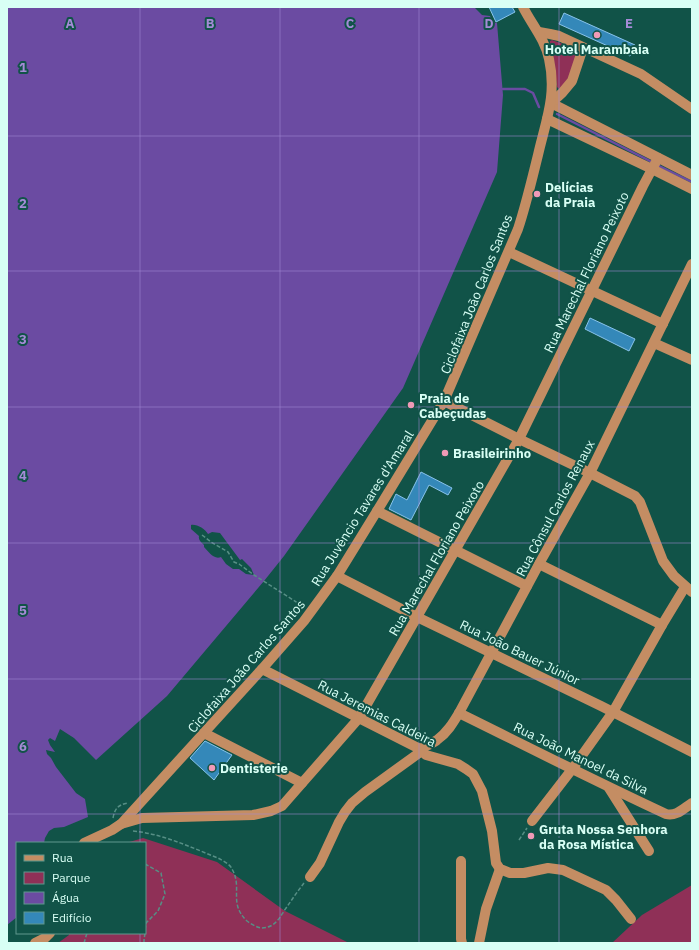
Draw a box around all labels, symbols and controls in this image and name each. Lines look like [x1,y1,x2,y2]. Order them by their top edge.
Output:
text: A [66,15,75,32]
text: B [206,15,215,32]
text: C [346,15,355,32]
text: D [484,15,494,32]
text: E [625,15,633,32]
marker: Hotel Marambaia [592,30,602,40]
place label: Hotel Marambaia [545,41,649,58]
text: 1 [19,59,27,76]
place label: Delícias da Praia [545,179,595,211]
marker: Delícias da Praia [532,189,542,199]
street label: Rua Marechal Floriano Peixoto [540,189,633,355]
text: 2 [19,195,27,212]
street label: Ciclofaixa João Carlos Santos [437,212,516,377]
text: 3 [19,331,27,348]
place label: Praia de Cabeçudas [419,390,487,422]
marker: Praia de Cabeçudas [406,400,416,410]
street label: Rua Juvêncio Tavares d'Amaral [307,427,418,589]
street label: Rua Cônsul Carlos Renaux [512,437,599,579]
place label: Brasileirinho [453,445,531,462]
marker: Brasileirinho [440,448,450,458]
text: 4 [19,467,27,484]
street label: Rua Marechal Floriano Peixoto [385,477,488,639]
street label: Ciclofaixa João Carlos Santos [184,596,309,736]
text: 5 [19,602,27,619]
street label: Rua João Bauer Júnior [457,616,583,689]
street label: Rua Jeremias Caldeira [315,676,439,751]
street label: Rua João Manoel da Silva [511,718,651,799]
text: 6 [19,738,27,755]
place label: Dentisterie [220,760,288,777]
marker: Dentisterie [207,763,217,773]
place label: Gruta Nossa Senhora da Rosa Mística [539,821,668,853]
marker: Gruta Nossa Senhora da Rosa Mística [526,831,536,841]
legend [16,842,146,934]
text: Rua [52,850,73,865]
text: Parque [52,870,91,885]
text: Água [52,890,80,905]
text: Edifício [52,910,92,925]

